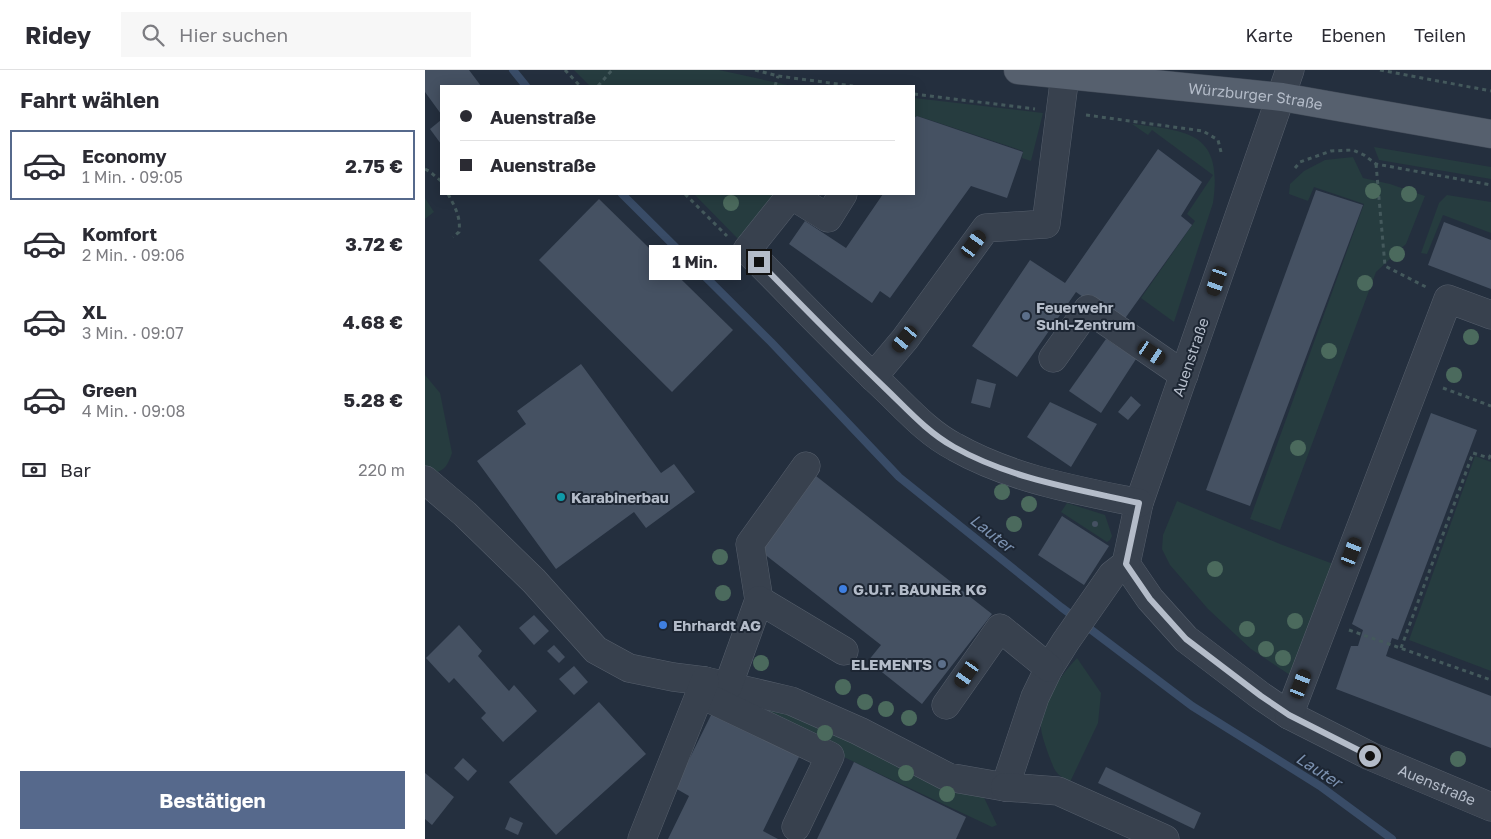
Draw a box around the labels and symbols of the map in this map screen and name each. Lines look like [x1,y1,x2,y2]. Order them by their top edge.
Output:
street label: Würzburger Straße [1188,78,1325,113]
car [959,227,988,261]
callout: 1 Min. [649,244,741,280]
route end [748,251,770,273]
car [1205,264,1228,298]
place label: Feuerwehr Suhl-Zentrum [1036,298,1135,333]
marker: Feuerwehr Suhl-Zentrum [1020,310,1032,322]
street label: Auenstraße [1168,315,1212,399]
car [889,323,920,355]
car [1135,338,1168,368]
place label: Karabinerbau [571,488,669,506]
marker: Karabinerbau [555,491,567,503]
water label: Lauter [966,510,1020,558]
car [1339,535,1364,569]
place label: G.U.T. BAUNER KG [853,580,987,598]
marker: G.U.T. BAUNER KG [837,583,849,595]
place label: Ehrhardt AG [673,616,761,634]
marker: Ehrhardt AG [657,619,669,631]
place label: ELEMENTS [851,655,932,673]
car [952,657,981,691]
marker: ELEMENTS [936,658,948,670]
car [1288,667,1313,701]
route start [1359,745,1381,767]
water label: Lauter [1293,748,1348,793]
street label: Auenstraße [1396,760,1479,809]

